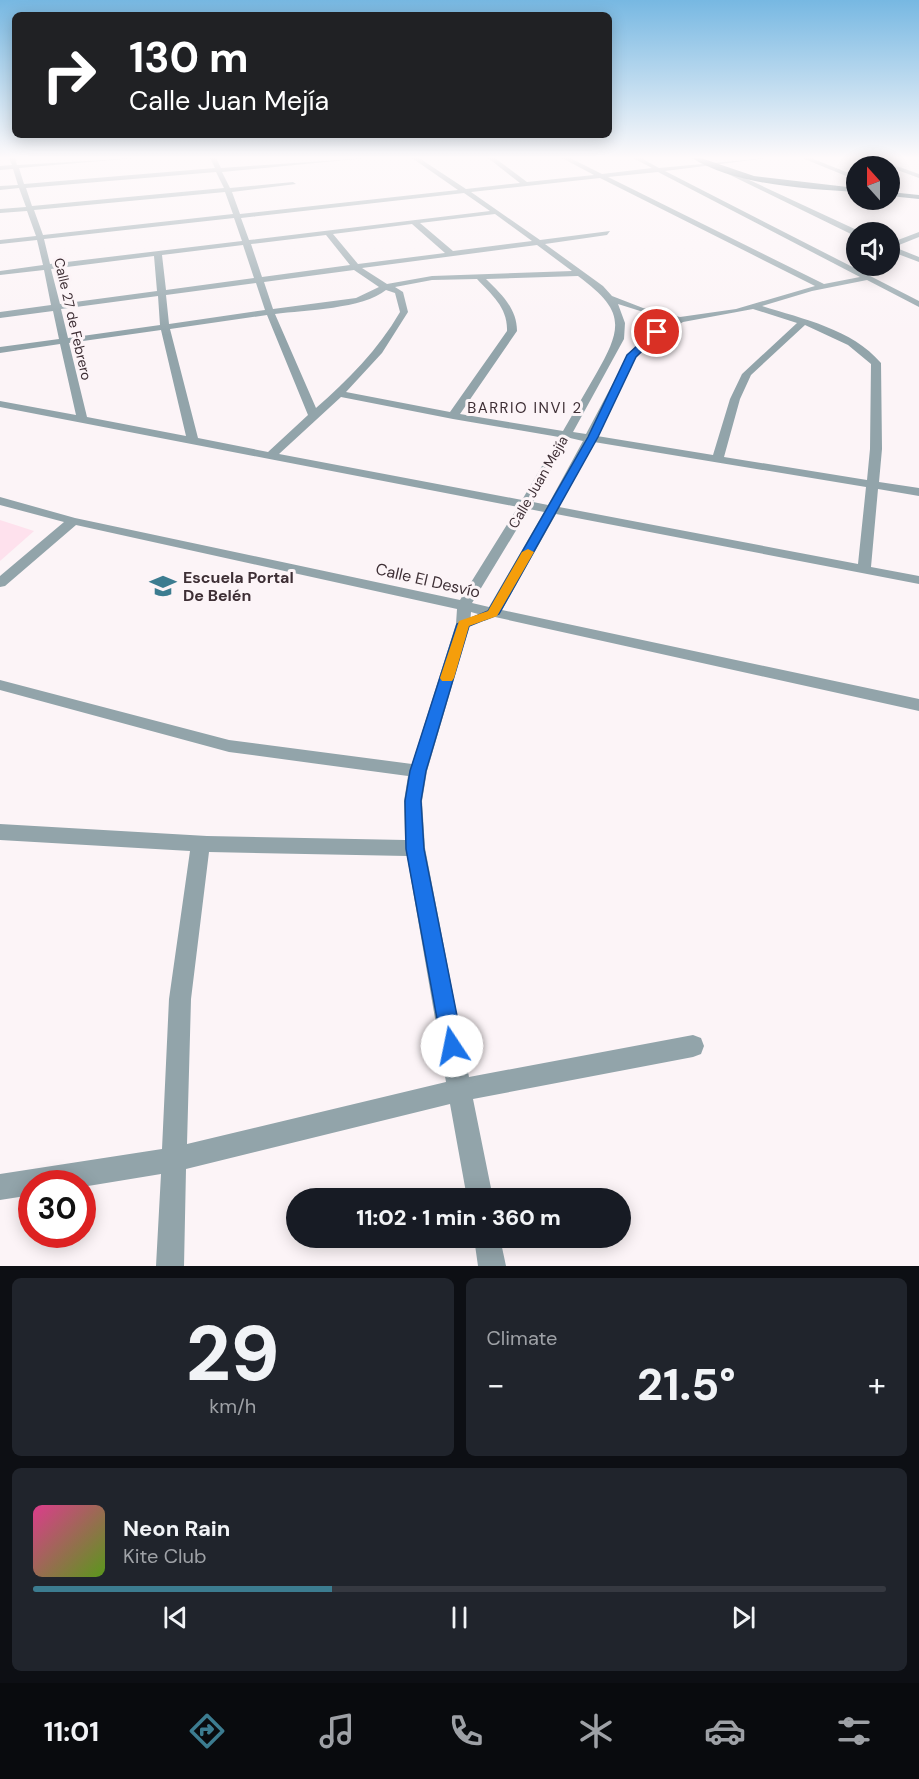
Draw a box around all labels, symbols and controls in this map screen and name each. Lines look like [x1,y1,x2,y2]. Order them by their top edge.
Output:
text: 130 m [129,30,249,85]
icon: right [30,36,108,114]
text: Calle Juan Mejía [129,83,329,118]
north arrow [846,156,900,210]
map controls [846,156,900,276]
button: sound [846,222,900,276]
street label: Calle 27 de Febrero [50,256,96,382]
pin [631,306,682,357]
icon: arrive [640,315,673,348]
district label: BARRIO INVI 2 [467,398,583,418]
street label: Calle Juan Mejía [504,433,572,531]
street label: Calle El Desvío [374,558,482,603]
place label: Escuela Portal De Belén [183,567,294,606]
school or university icon: Escuela Portal De Belén [148,571,178,601]
position arrow [420,1014,484,1078]
speed limit sign: 30 [18,1170,96,1248]
text: 11:02 · 1 min · 360 m [356,1203,561,1232]
text: 29 [186,1303,280,1404]
text: Climate [487,1325,557,1351]
text: 21.5° [637,1355,736,1414]
text: − [487,1363,505,1406]
text: + [868,1363,886,1406]
text: km/h [209,1393,256,1419]
text: Neon Rain [123,1514,230,1543]
text: Kite Club [123,1543,207,1569]
icon: previous [159,1601,192,1634]
icon: pause [443,1601,476,1634]
icon: next [727,1601,760,1634]
icon: directions [186,1710,228,1752]
icon: music [316,1710,358,1752]
icon: phone [445,1710,487,1752]
icon: climate [575,1710,617,1752]
icon: car [704,1710,746,1752]
icon: filters [833,1710,875,1752]
text: 11:01 [44,1714,99,1749]

